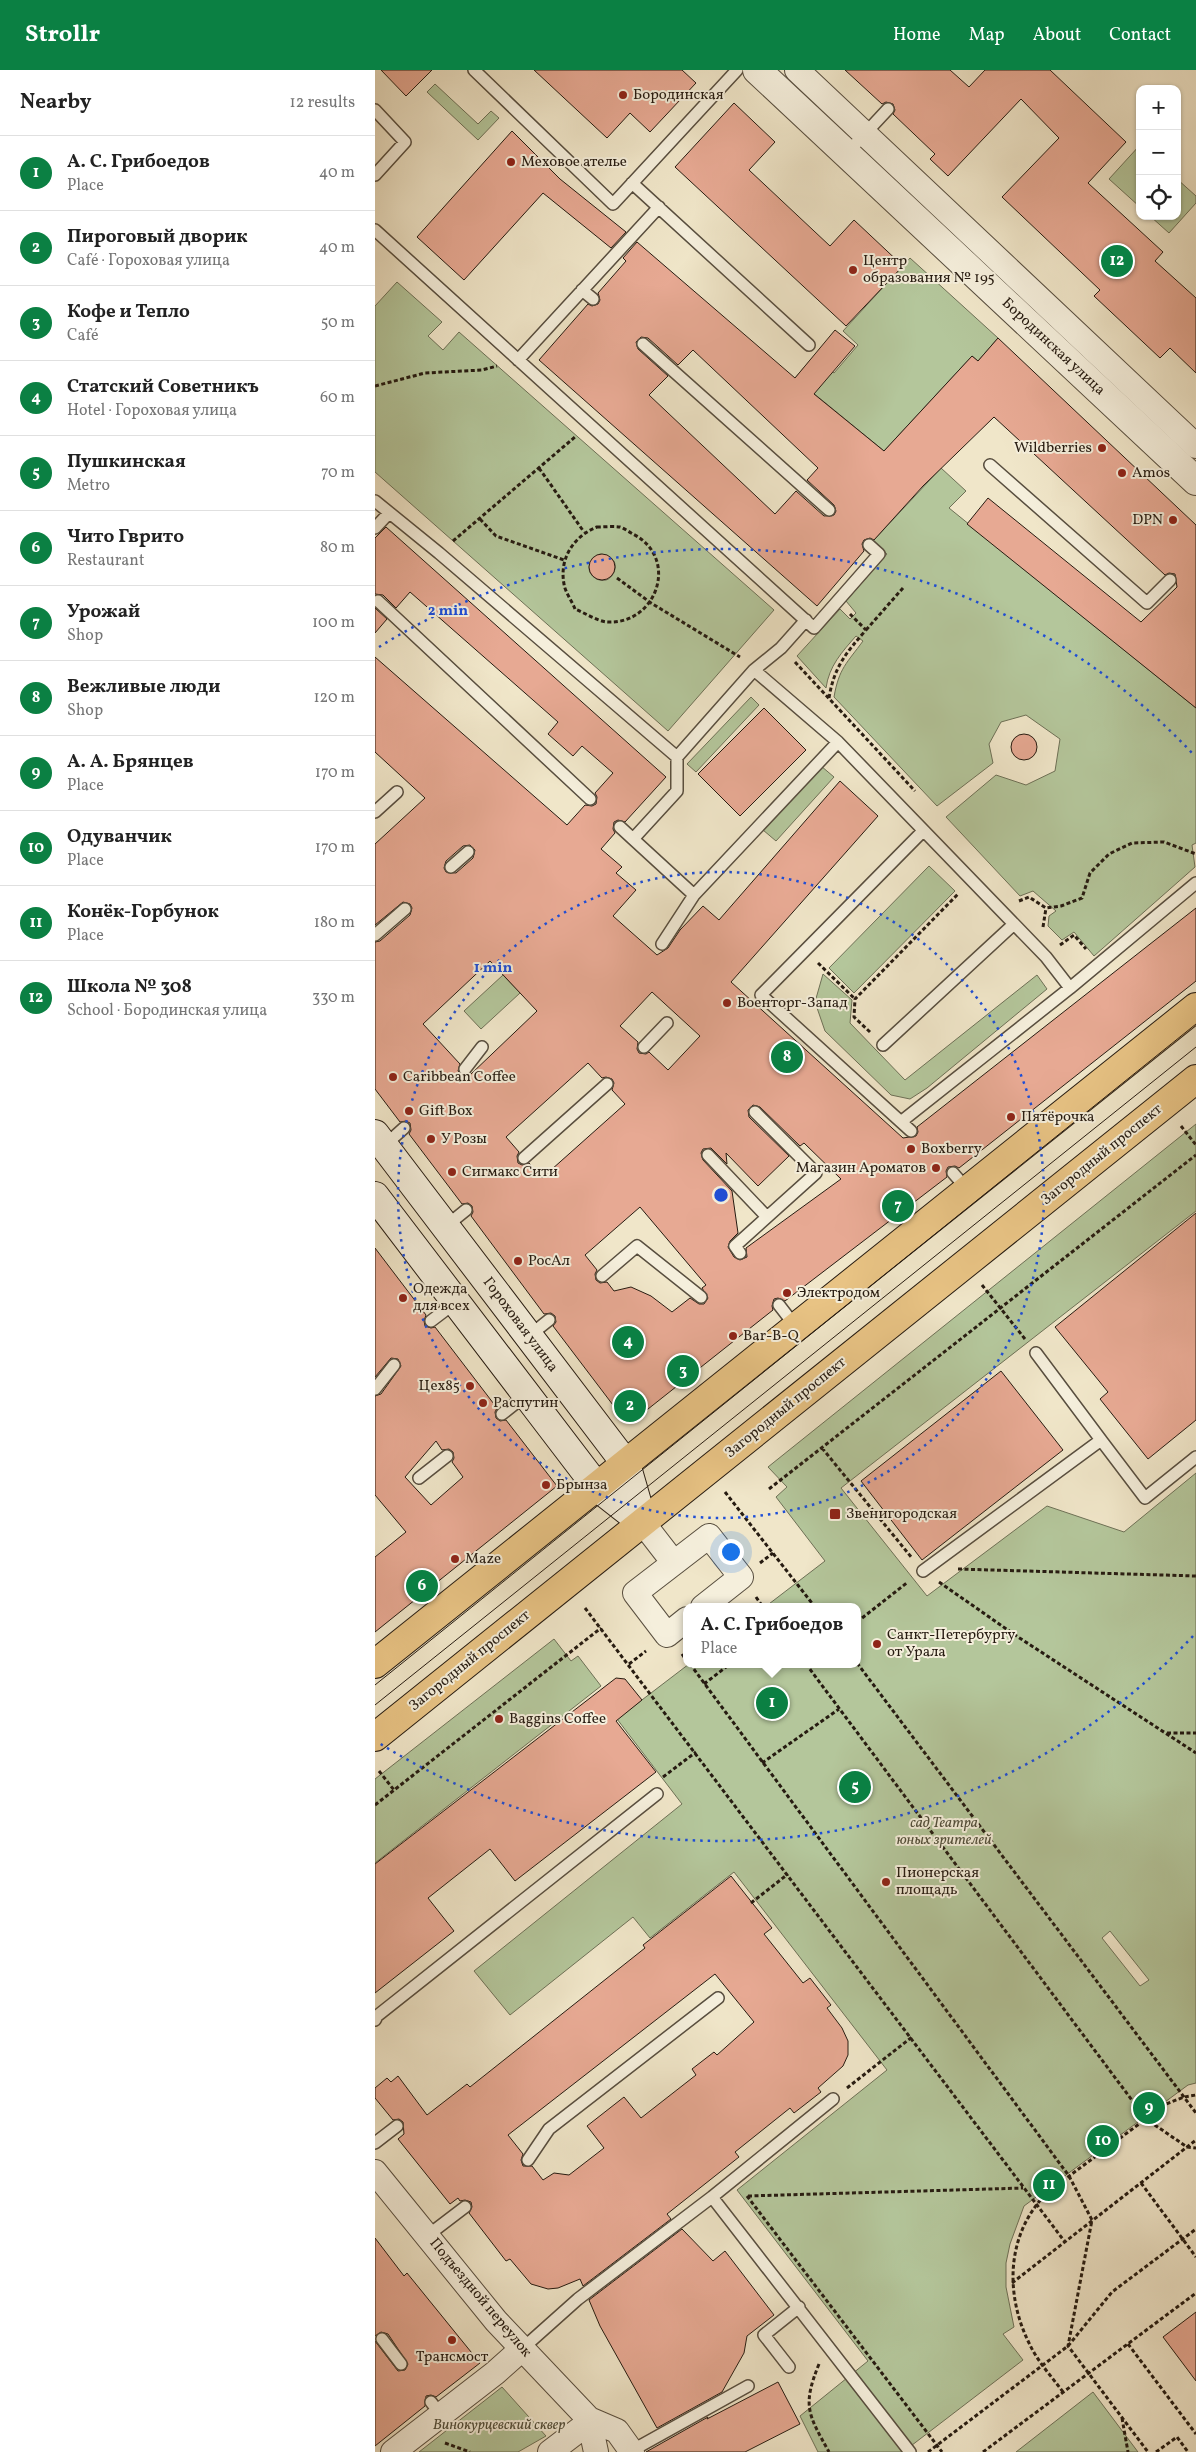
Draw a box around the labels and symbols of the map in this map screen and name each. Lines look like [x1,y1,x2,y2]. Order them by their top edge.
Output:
place label: Бородинская [633,85,724,106]
marker: Бородинская [617,89,629,101]
place label: Меховое ателье [521,152,627,173]
marker: Меховое ателье [505,156,517,168]
pin: 12 [1101,242,1133,280]
place label: Центр образования № 195 [863,251,995,289]
marker: Центр образования № 195 [847,264,859,276]
street label: Бородинская улица [997,293,1109,401]
place label: Wildberries [1014,438,1092,459]
marker: Wildberries [1096,442,1108,454]
place label: Amos [1132,463,1170,484]
marker: Amos [1116,467,1128,479]
place label: DPN [1132,510,1163,531]
marker: DPN [1167,514,1179,526]
text: 2 min [428,601,468,622]
text: 1 min [474,958,512,979]
place label: Военторг-Запад [737,993,848,1014]
marker: Военторг-Запад [721,997,733,1009]
pin: 8 [771,1038,803,1076]
place label: Caribbean Coffee [403,1067,516,1088]
marker: Caribbean Coffee [387,1071,399,1083]
street label: Загородный проспект [1037,1099,1167,1211]
place label: Gift Box [419,1101,473,1122]
marker: Gift Box [403,1105,415,1117]
place label: Пятёрочка [1021,1107,1095,1128]
marker: Пятёрочка [1005,1111,1017,1123]
place label: У Розы [441,1129,487,1150]
marker: У Розы [425,1133,437,1145]
place label: Boxberry [921,1139,982,1160]
marker: Boxberry [905,1143,917,1155]
place label: Магазин Ароматов [796,1158,926,1179]
place label: Сигмакс Сити [462,1162,558,1183]
marker: Магазин Ароматов [930,1162,942,1174]
marker: Сигмакс Сити [446,1166,458,1178]
centre of rings [712,1186,730,1204]
pin: 7 [882,1187,914,1225]
place label: РосАл [528,1251,570,1272]
marker: РосАл [512,1255,524,1267]
street label: Гороховая улица [477,1273,563,1377]
place label: Одежда для всех [413,1279,470,1317]
place label: Электродом [797,1283,880,1304]
marker: Электродом [781,1287,793,1299]
marker: Одежда для всех [397,1292,409,1304]
pin: 4 [612,1323,644,1361]
place label: Bar-B-Q [743,1326,800,1347]
marker: Bar-B-Q [727,1330,739,1342]
pin: 3 [667,1352,699,1390]
street label: Загородный проспект [721,1352,851,1464]
place label: Цех85 [419,1376,460,1397]
marker: Цех85 [464,1380,476,1392]
pin: 2 [614,1387,646,1425]
place label: Распутин [493,1393,558,1414]
marker: Распутин [477,1397,489,1409]
place label: Брынза [556,1475,608,1496]
marker: Брынза [540,1479,552,1491]
place label: Звенигородская [846,1504,957,1525]
marker: Звенигородская [828,1507,842,1521]
your location [718,1539,744,1565]
place label: Maze [465,1549,501,1570]
marker: Maze [449,1553,461,1565]
pin: 6 [406,1567,438,1605]
street label: Загородный проспект [405,1605,535,1717]
place label: Санкт-Петербургу от Урала [887,1625,1015,1663]
marker: Санкт-Петербургу от Урала [871,1638,883,1650]
pin: 1 [756,1684,788,1722]
place label: Baggins Coffee [509,1709,606,1730]
marker: Baggins Coffee [493,1713,505,1725]
pin: 5 [839,1768,871,1806]
park label: сад Театра юных зрителей [896,1813,992,1851]
place label: Пионерская площадь [896,1863,979,1901]
marker: Пионерская площадь [880,1876,892,1888]
pin: 9 [1133,2089,1165,2127]
pin: 10 [1087,2122,1119,2160]
pin: 11 [1033,2166,1065,2204]
street label: Подъездной переулок [424,2234,536,2362]
marker: Трансмост [446,2334,458,2346]
place label: Трансмост [416,2347,489,2368]
park label: Винокурцевский сквер [433,2415,565,2436]

